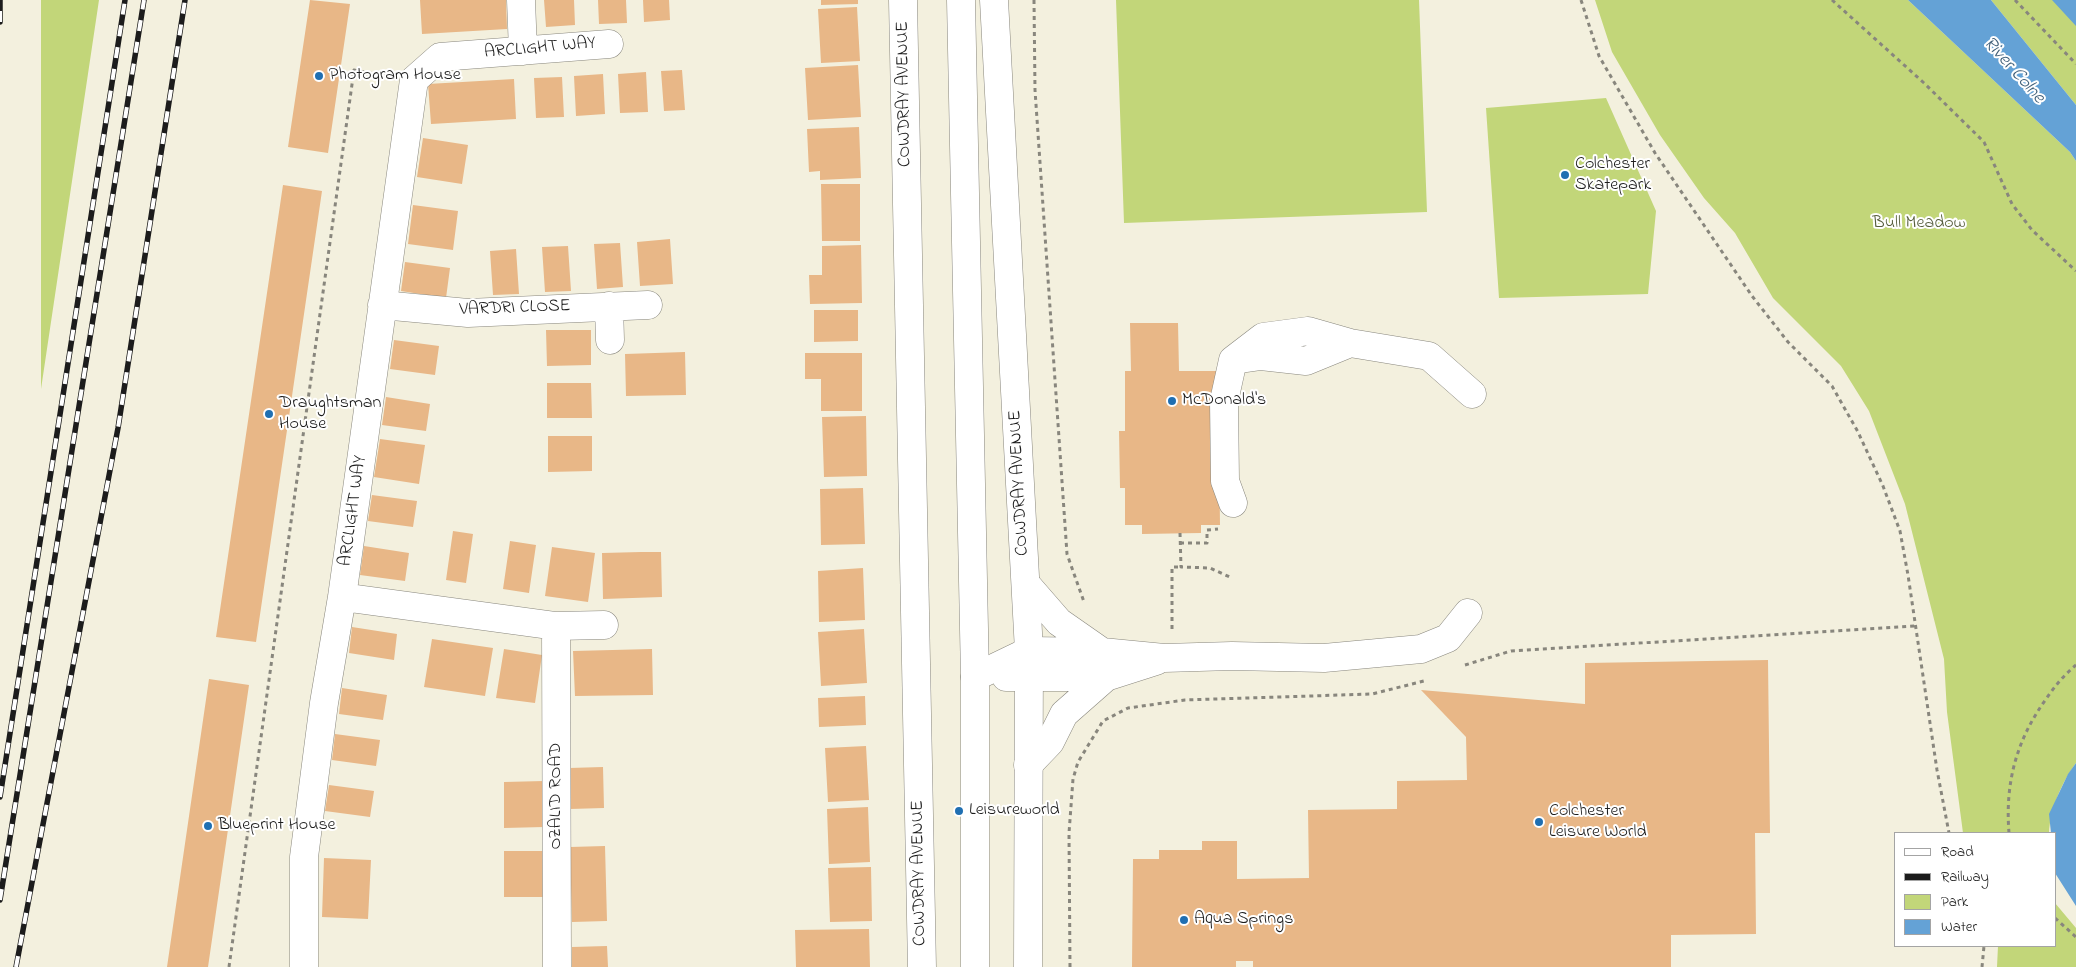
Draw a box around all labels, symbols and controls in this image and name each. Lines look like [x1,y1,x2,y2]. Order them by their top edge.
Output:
street label: COWDRAY AVENUE [893,21,917,167]
street label: ARCLIGHT WAY [483,33,597,65]
water label: River Colne [1977,33,2049,109]
place label: Photogram House [329,65,461,87]
marker: Photogram House [313,70,325,82]
place label: Colchester Skatepark [1575,154,1651,196]
marker: Colchester Skatepark [1559,169,1571,181]
park label: Bull Meadow [1873,213,1965,235]
street label: VARDRI CLOSE [459,296,571,322]
place label: McDonald's [1182,390,1266,412]
place label: Draughtsman House [279,393,381,436]
marker: McDonald's [1166,395,1178,407]
marker: Draughtsman House [263,408,275,420]
street label: COWDRAY AVENUE [1005,410,1035,556]
street label: ARCLIGHT WAY [336,454,372,568]
street label: OZALID ROAD [546,742,568,850]
street label: COWDRAY AVENUE [908,800,932,946]
place label: Leisureworld [969,800,1060,822]
place label: Colchester Leisure World [1549,801,1647,844]
marker: Leisureworld [953,805,965,817]
place label: Blueprint House [218,815,336,837]
marker: Colchester Leisure World [1533,816,1545,828]
marker: Blueprint House [202,820,214,832]
legend [1894,832,2056,947]
text: Road [1941,841,1974,863]
text: Railway [1941,866,1989,888]
text: Park [1941,891,1968,913]
place label: Aqua Springs [1194,909,1293,931]
marker: Aqua Springs [1178,914,1190,926]
text: Water [1941,916,1977,938]

